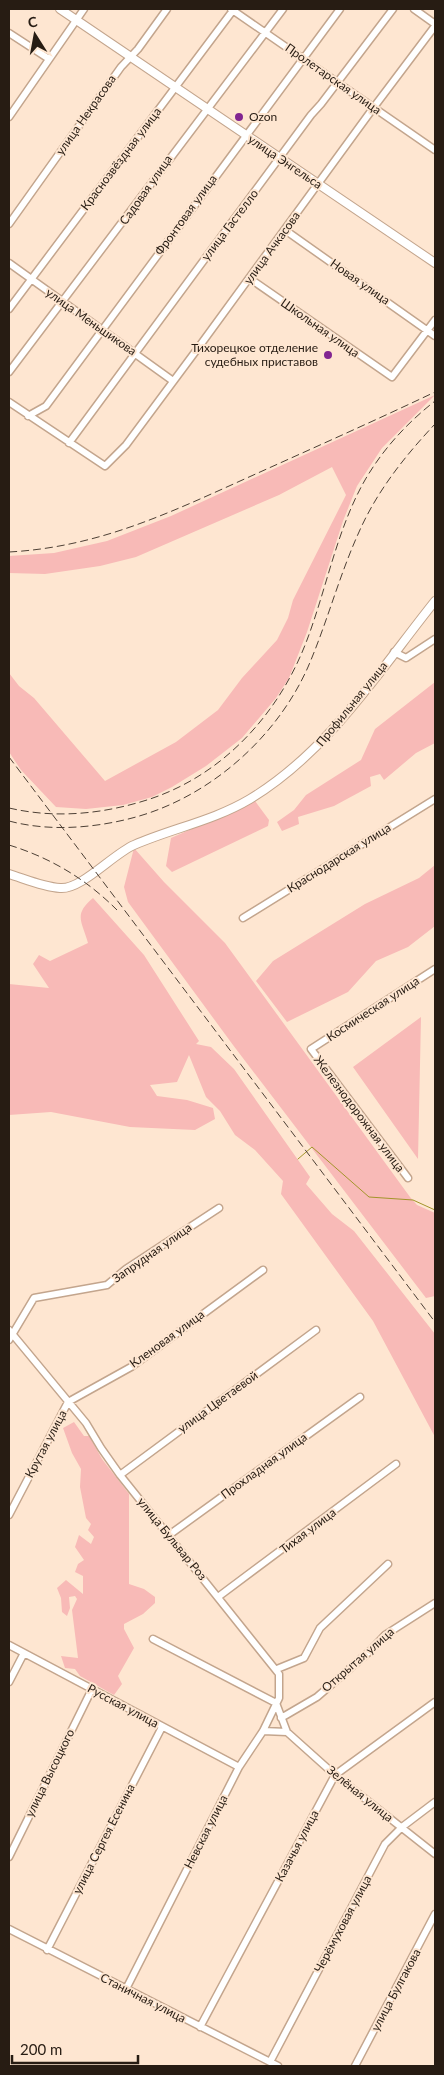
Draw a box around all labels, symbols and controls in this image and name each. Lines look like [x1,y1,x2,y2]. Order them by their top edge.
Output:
north arrow [10,10,60,60]
text: С [26,12,39,31]
street label: Пролетарская улица [282,40,384,117]
street label: улица Некрасова [52,72,119,158]
street label: Краснозвёздная улица [77,104,164,213]
place label: Ozon [249,109,277,124]
marker: Ozon [233,111,245,123]
street label: улица Энгельса [245,131,325,192]
street label: Садовая улица [116,152,175,228]
street label: Фронтовая улица [151,171,220,258]
street label: улица Гастелло [198,186,261,263]
street label: улица Ачкасова [240,208,303,287]
street label: Новая улица [328,256,393,308]
street label: улица Меньшикова [43,285,139,358]
street label: Школьная улица [278,295,363,360]
place label: Тихорецкое отделение судебных приставов [191,340,318,369]
marker: Тихорецкое отделение судебных приставов [322,349,334,361]
street label: Профильная улица [313,658,390,749]
street label: Краснодарская улица [284,820,393,896]
street label: Космическая улица [323,973,422,1044]
street label: Железнодорожная улица [311,1053,408,1175]
street label: Запрудная улица [109,1220,194,1286]
street label: Кленовая улица [126,1306,207,1371]
street label: улица Цветаевой [175,1367,261,1436]
street label: Крутая улица [21,1407,70,1480]
street label: Прохладная улица [218,1429,310,1502]
street label: улица Бульвар Роз [134,1494,210,1583]
street label: Тихая улица [277,1505,339,1557]
street label: Открытая улица [318,1624,397,1695]
street label: Русская улица [85,1681,161,1731]
street label: улица Высоцкого [22,1726,77,1819]
street label: Зелёная улица [324,1762,397,1825]
street label: улица Сергея Есенина [69,1781,138,1896]
street label: Невская улица [180,1792,231,1871]
street label: Казачья улица [271,1807,322,1884]
street label: Черёмуховая улица [311,1873,375,1975]
street label: улица Булгакова [368,1946,424,2034]
street label: Станичная улица [98,1970,189,2026]
scale bar [12,2032,139,2064]
text: 200 m [20,2040,62,2058]

